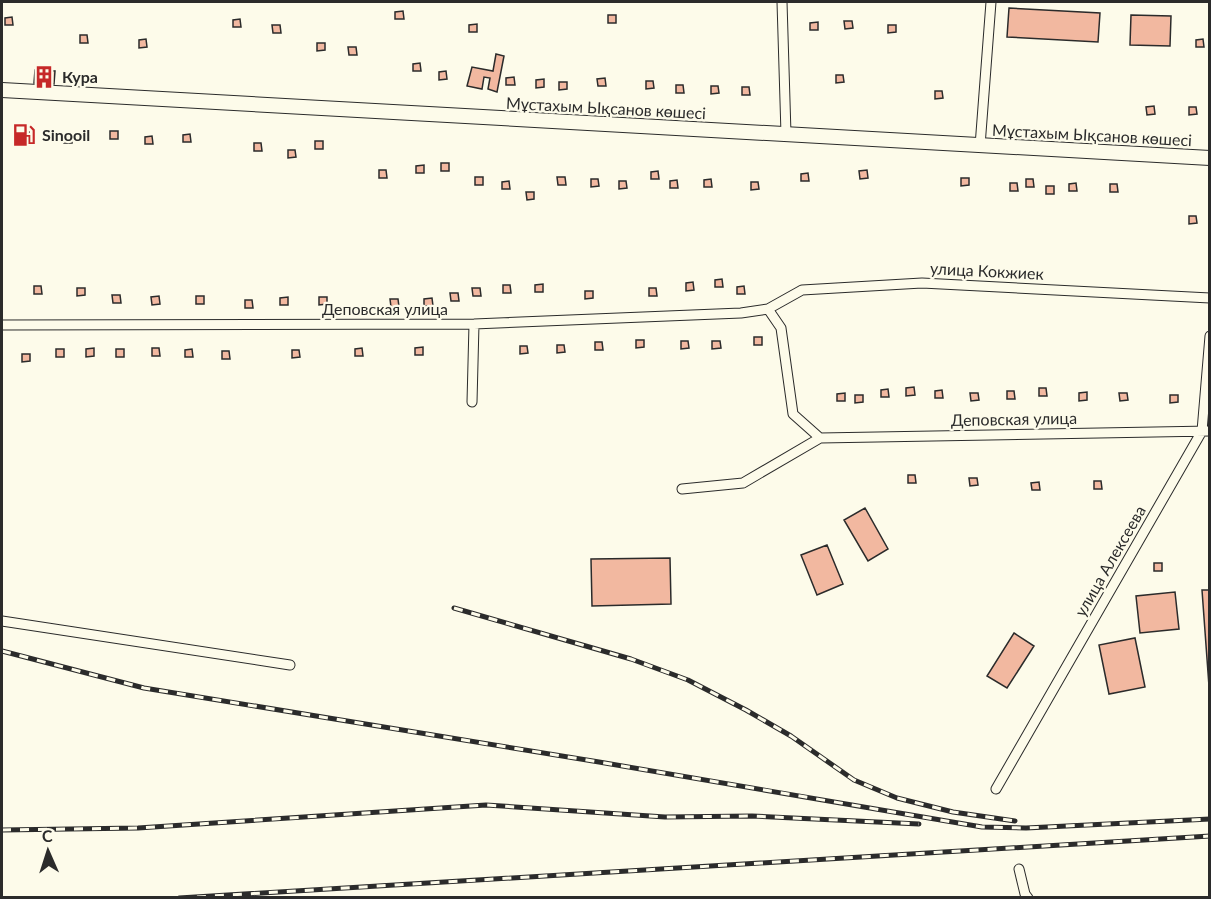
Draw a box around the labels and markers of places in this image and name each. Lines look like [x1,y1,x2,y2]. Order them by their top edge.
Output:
building icon: Кура [31,64,57,90]
place label: Кура [62,67,98,86]
fuel station icon: Sinooil [11,122,37,148]
place label: Sinooil [42,125,90,144]

